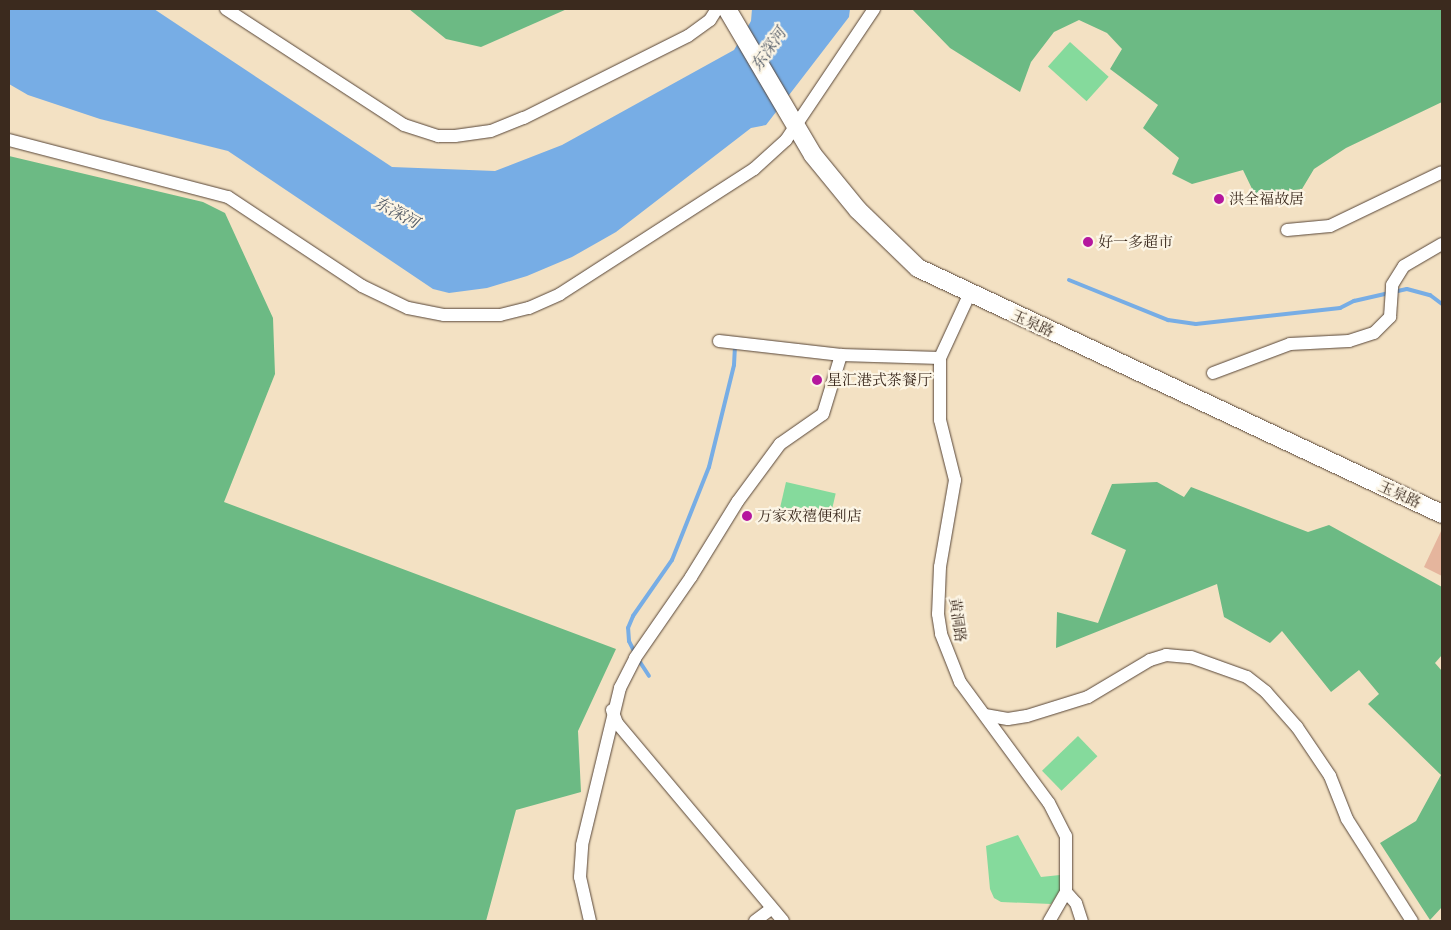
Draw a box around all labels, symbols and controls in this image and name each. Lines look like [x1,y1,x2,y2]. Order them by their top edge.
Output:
water label: 东深河 [746,24,790,74]
place label: 洪全福故居 [1229,190,1304,208]
water label: 东深河 [371,192,423,232]
marker: 洪全福故居 [1213,193,1225,205]
place label: 好一多超市 [1098,233,1173,251]
marker: 好一多超市 [1082,236,1094,248]
street label: 玉泉路 [1009,305,1057,341]
place label: 星汇港式茶餐厅 [827,371,932,389]
marker: 星汇港式茶餐厅 [811,374,823,386]
street label: 玉泉路 [1376,476,1424,512]
place label: 万家欢禧便利店 [757,507,862,525]
marker: 万家欢禧便利店 [741,510,753,522]
street label: 黄洞路 [946,596,970,644]

